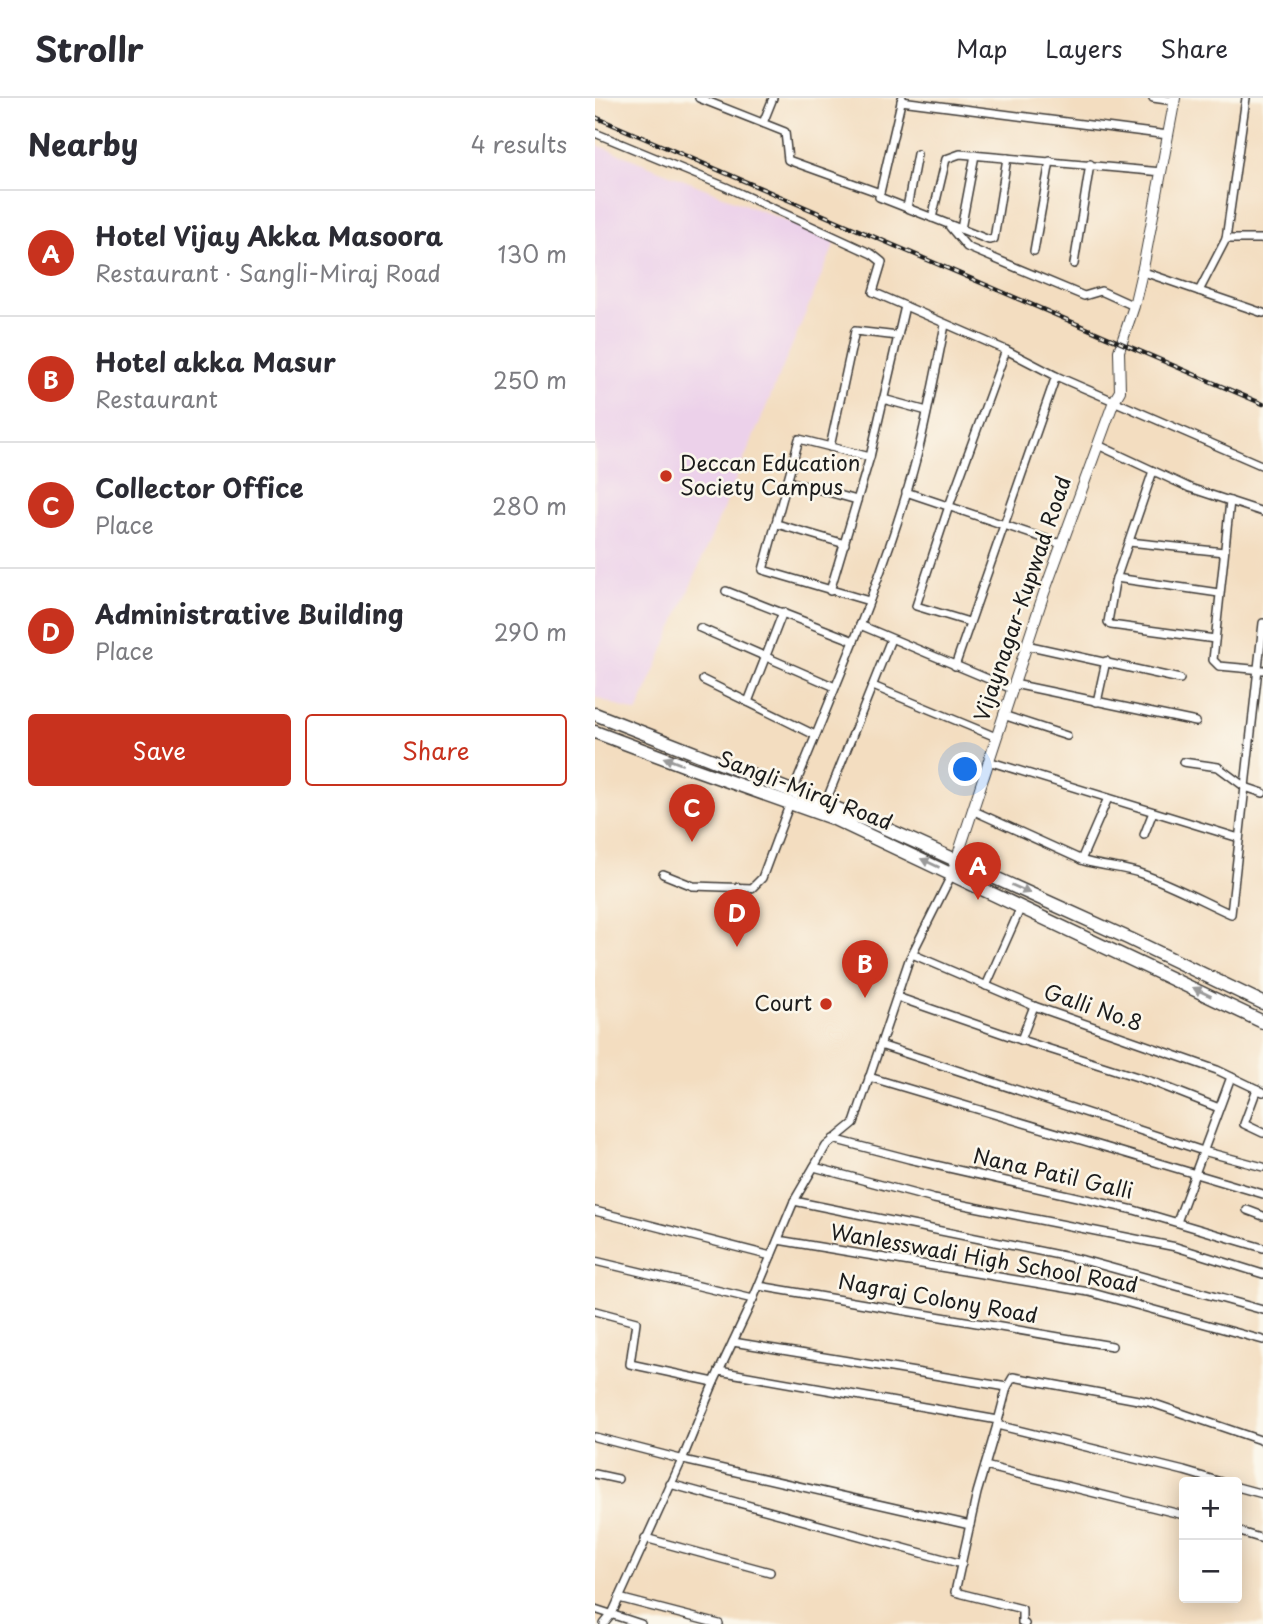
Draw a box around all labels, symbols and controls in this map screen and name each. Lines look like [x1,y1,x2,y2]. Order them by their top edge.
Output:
text: Strollr [35,23,144,73]
text: Map [956,30,1007,66]
text: Layers [1045,30,1122,66]
text: Share [1160,30,1228,66]
text: Nearby [28,121,138,166]
text: 4 results [471,126,567,161]
text: Hotel Vijay Akka Masoora [95,216,443,255]
text: A [42,236,60,271]
text: 130 m [497,236,567,271]
text: Restaurant · Sangli-Miraj Road [95,255,441,290]
text: Hotel akka Masur [95,342,336,381]
text: B [43,362,59,397]
text: 250 m [493,362,567,397]
text: Restaurant [95,381,218,416]
place label: Deccan Education Society Campus [680,446,860,502]
text: Collector Office [95,468,304,507]
marker: Deccan Education Society Campus [658,468,674,484]
street label: Vijaynagar-Kupwad Road [964,471,1078,725]
text: C [42,488,60,523]
text: 280 m [492,488,567,523]
text: Place [95,507,154,542]
text: Administrative Building [95,594,404,633]
text: D [42,614,60,649]
text: 290 m [494,614,567,649]
text: Place [95,633,154,668]
button: Save [28,714,291,786]
button: Share [305,714,567,786]
street label: Sangli-Miraj Road [714,741,898,837]
your location [948,752,982,786]
one-way arrow [662,756,683,767]
pin: C [669,784,715,842]
pin: A [955,842,1001,900]
one-way arrow [920,857,940,868]
one-way arrow [1011,883,1031,895]
pin: D [714,889,760,947]
pin: B [842,940,888,998]
street label: Galli No.8 [1040,974,1147,1038]
place label: Court [754,986,812,1018]
one-way arrow [1192,986,1212,997]
marker: Court [818,996,834,1012]
street label: Nana Patil Galli [970,1138,1137,1206]
street label: Wanlesswadi High School Road [828,1214,1141,1300]
street label: Nagraj Colony Road [836,1264,1041,1330]
map controls [1179,1477,1242,1603]
button: + [1179,1477,1242,1540]
button: − [1179,1540,1242,1603]

